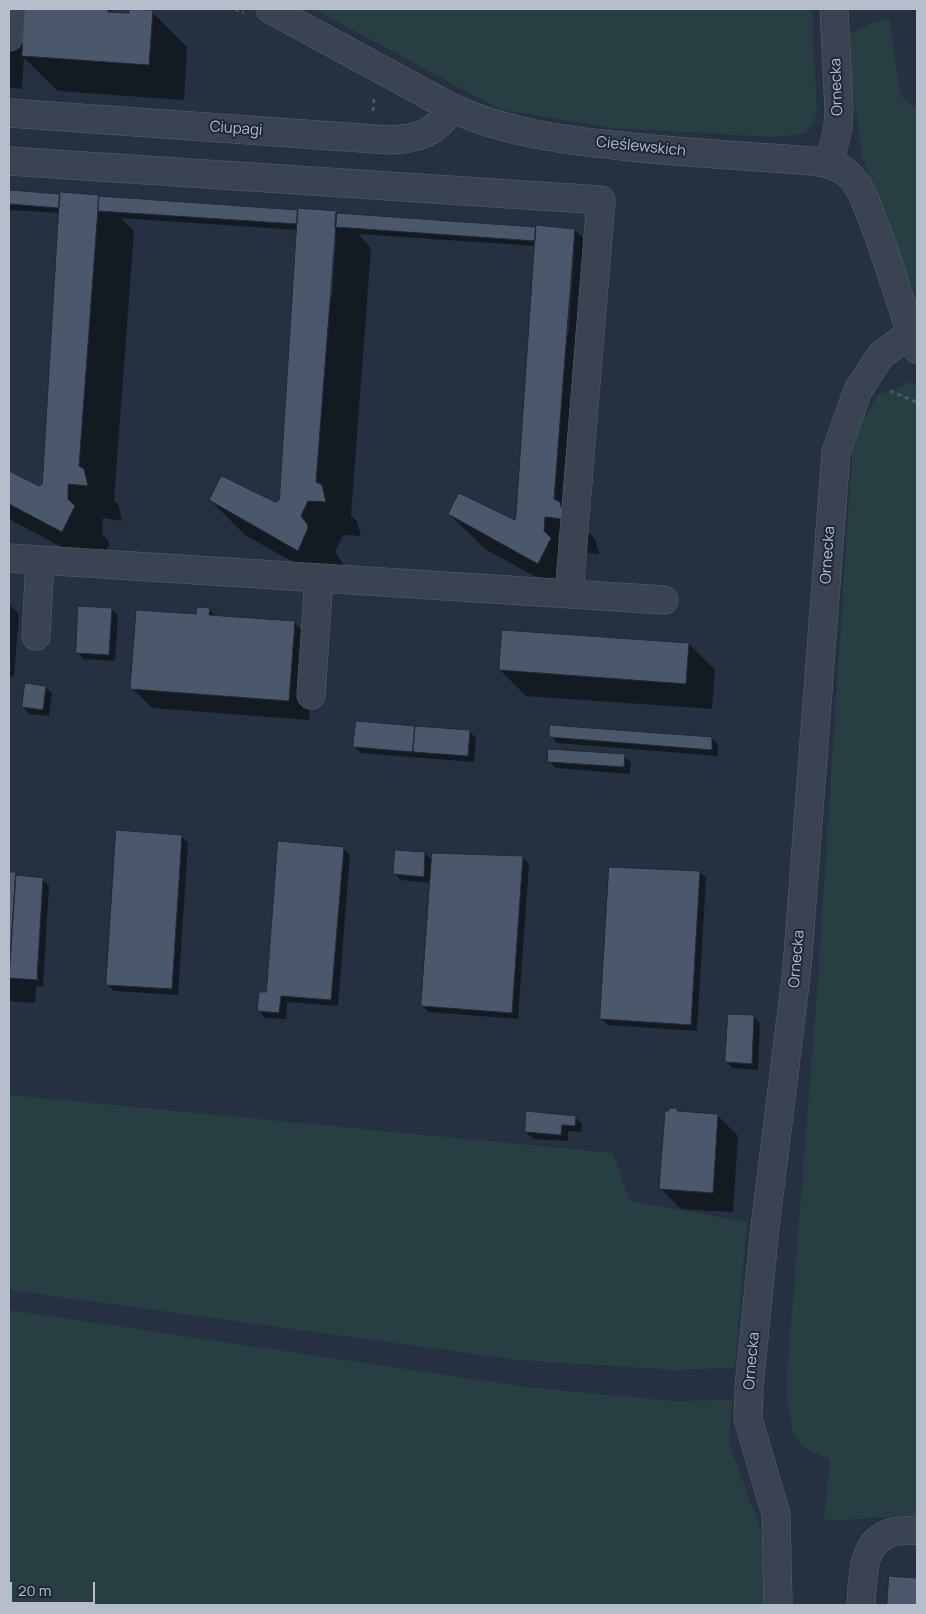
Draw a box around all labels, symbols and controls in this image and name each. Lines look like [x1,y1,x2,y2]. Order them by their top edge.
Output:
street label: Ornecka [827,58,847,116]
street label: Ciupagi [209,118,263,140]
street label: Cieślewskich [595,133,687,161]
street label: Ornecka [817,525,839,585]
street label: Ornecka [786,929,808,989]
street label: Ornecka [741,1331,763,1391]
scale bar [12,1572,98,1604]
text: 20 m [18,1580,51,1601]

